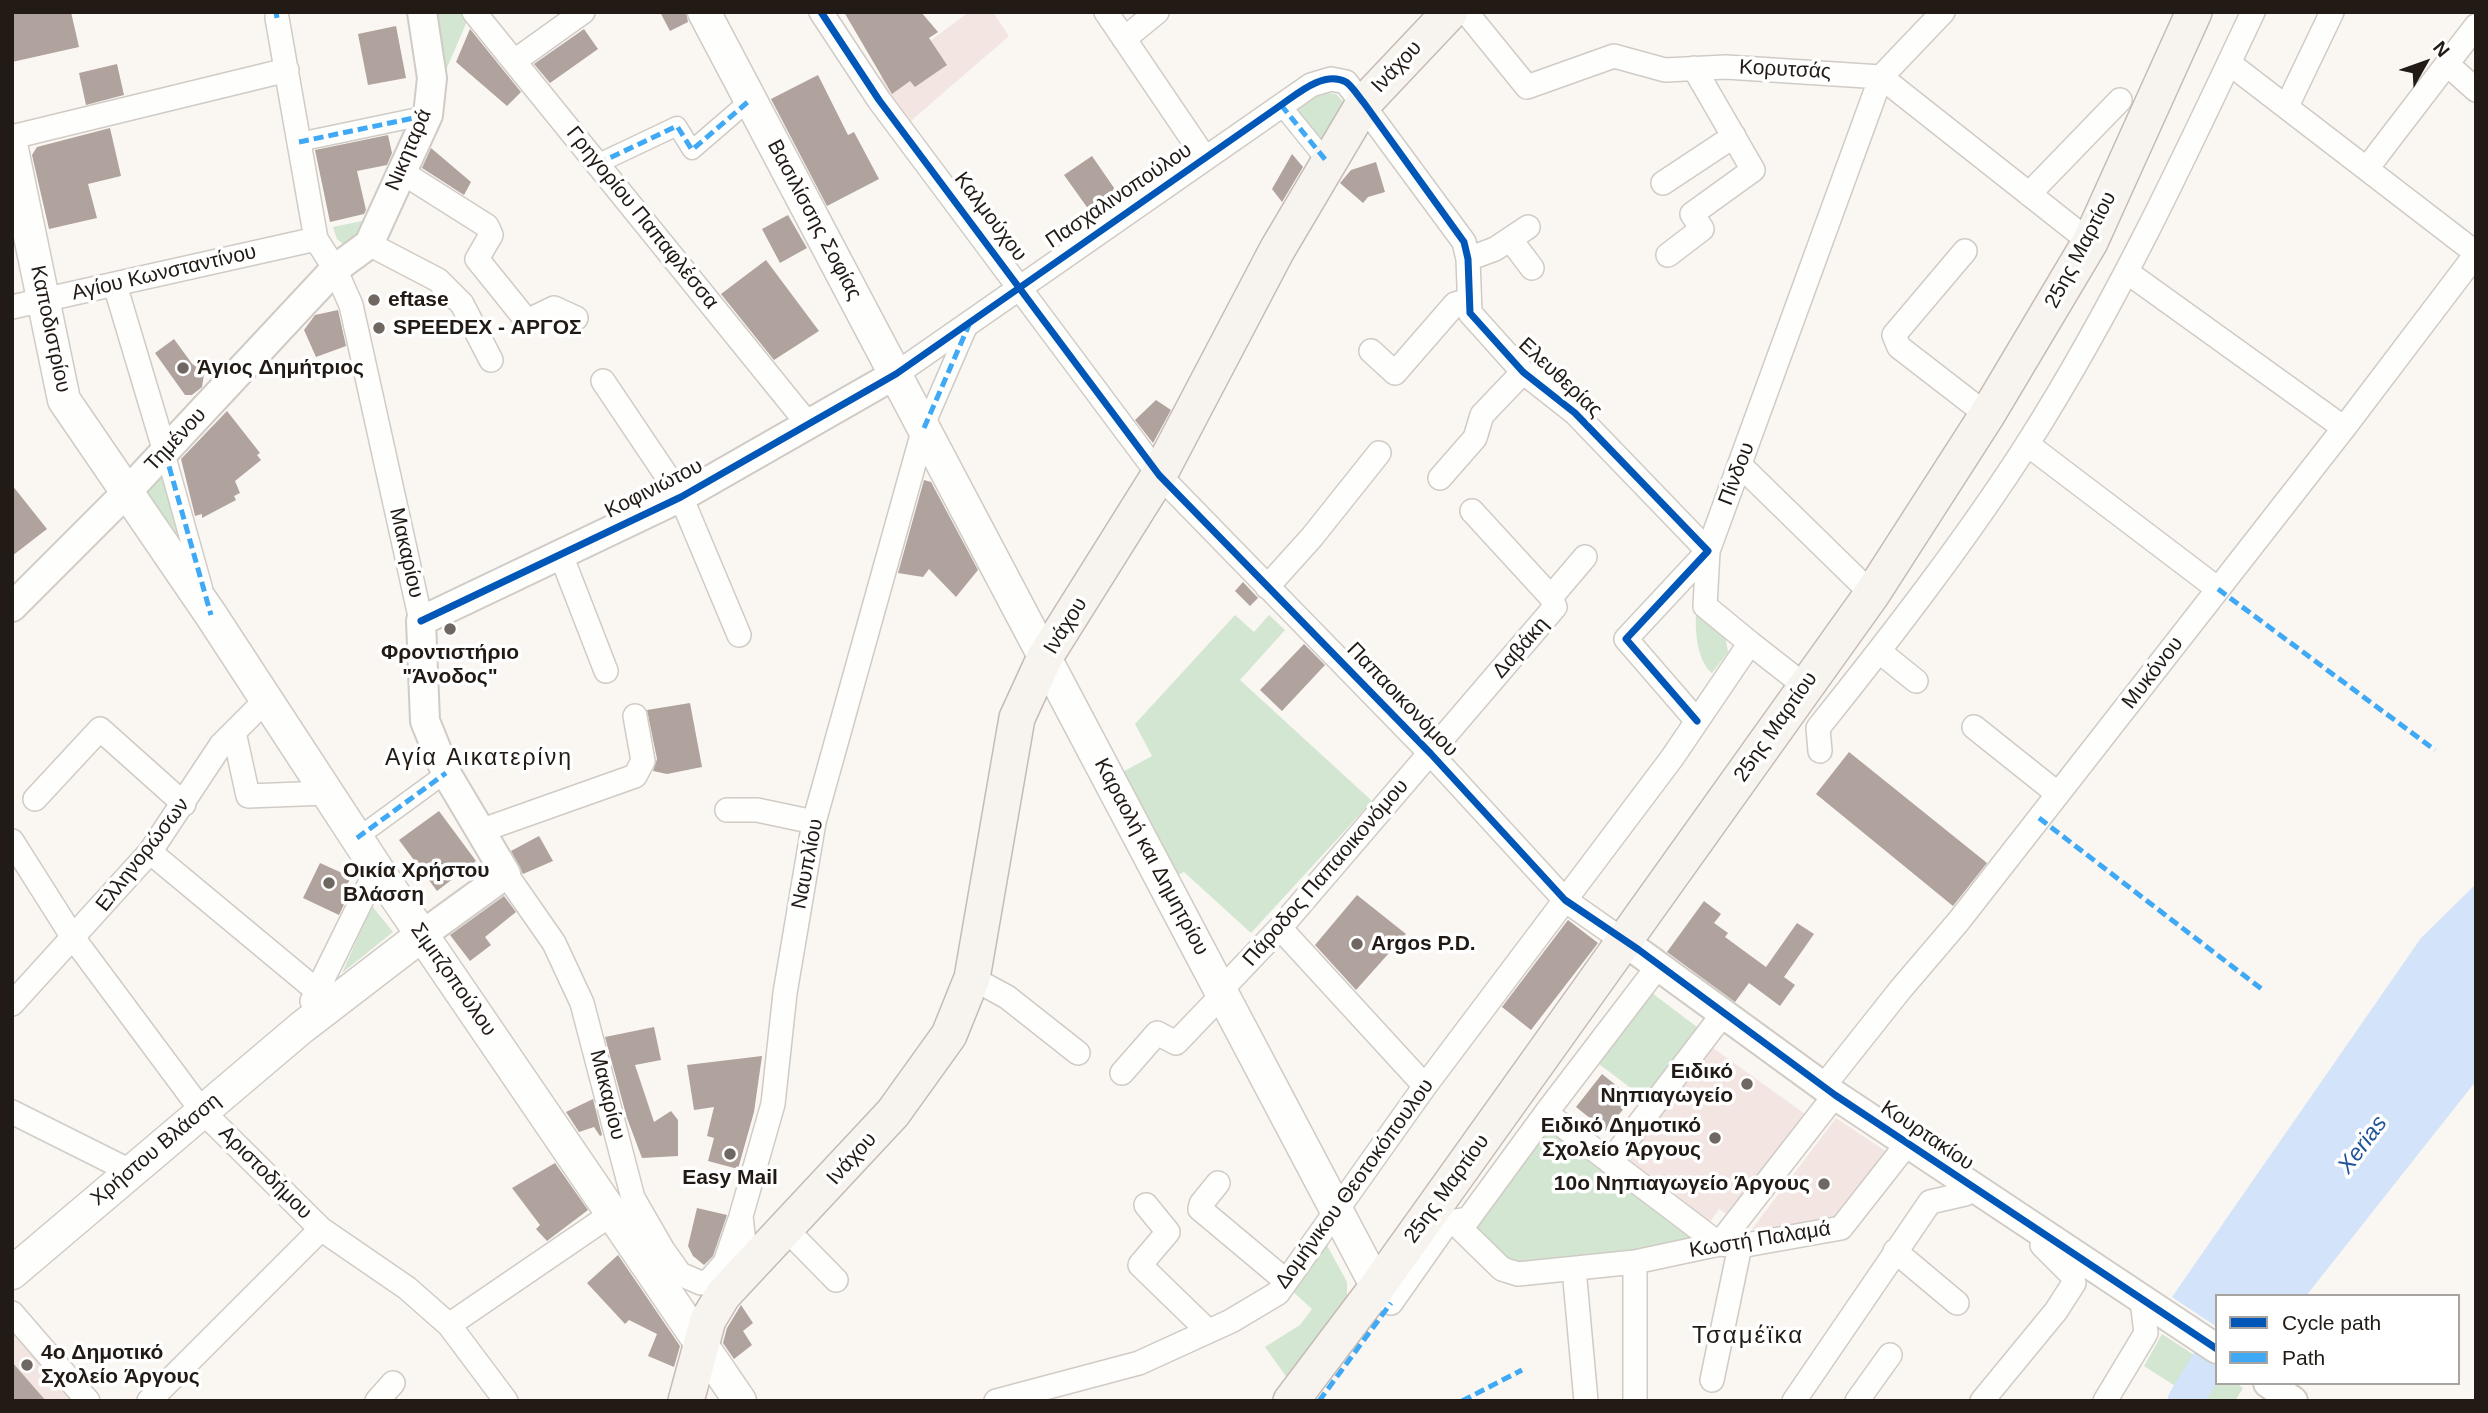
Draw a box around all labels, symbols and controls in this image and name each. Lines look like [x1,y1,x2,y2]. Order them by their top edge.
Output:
north arrow [2390,28,2460,98]
street label: Ινάχου [1367,36,1427,98]
text: N [2429,37,2454,61]
street label: Κορυτσάς [1738,55,1832,85]
street label: Νικηταρά [381,105,437,195]
street label: Γρηγορίου Παπαφλέσσα [561,122,723,314]
street label: Βασιλίσσης Σοφίας [761,136,867,304]
street label: Πασχαλινοπούλου [1041,138,1197,254]
street label: Καλμούχου [948,167,1032,267]
street label: 25ης Μαρτίου [2040,187,2122,313]
street label: Αγίου Κωνσταντίνου [69,240,259,306]
street label: Καποδιστρίου [24,263,76,395]
place label: eftase [388,287,449,313]
marker: eftase [366,292,382,308]
place label: SPEEDEX - ΑΡΓΟΣ [393,315,582,341]
marker: SPEEDEX - ΑΡΓΟΣ [371,320,387,336]
street label: Ελευθερίας [1513,333,1607,423]
place label: Άγιος Δημήτριος [197,355,364,381]
marker: Άγιος Δημήτριος [175,360,191,376]
street label: Τημένου [140,403,212,477]
street label: Πίνδου [1714,439,1760,509]
street label: Κοφινιώτου [601,454,707,524]
street label: Μακαρίου [383,505,429,601]
street label: Ινάχου [1039,593,1093,659]
street label: Δαβάκη [1488,612,1554,684]
marker: Φροντιστήριο "Άνοδος" [442,621,458,637]
street label: Μυκόνου [2117,632,2189,714]
street label: Παπαοικονόμου [1341,638,1463,762]
place label: Φροντιστήριο "Άνοδος" [381,640,519,690]
street label: 25ης Μαρτίου [1729,667,1823,787]
district label: Αγία Αικατερίνη [387,745,571,773]
street label: Καραολή και Δημητρίου [1088,754,1214,960]
street label: Πάροδος Παπαοικονόμου [1238,774,1414,972]
street label: Ελληνορώσων [91,793,195,917]
street label: Ναυπλίου [787,817,829,911]
place label: Οικία Χρήστου Βλάσση [343,858,489,908]
marker: Οικία Χρήστου Βλάσση [321,875,337,891]
street label: Σιμιτζοπούλου [405,919,501,1041]
place label: Argos P.D. [1371,931,1476,957]
marker: Argos P.D. [1349,936,1365,952]
street label: Μακαρίου [584,1047,630,1143]
place label: Ειδικό Νηπιαγωγείο [1600,1059,1733,1109]
street label: Δομήνικου Θεοτοκόπουλου [1270,1074,1440,1294]
marker: Ειδικό Νηπιαγωγείο [1739,1076,1755,1092]
street label: Χρήστου Βλάσση [86,1088,226,1212]
street label: Κουρτακίου [1876,1096,1978,1176]
water label: Xerias [2332,1111,2394,1179]
place label: Ειδικό Δημοτικό Σχολείο Άργους [1541,1113,1701,1163]
street label: Αριστοδήμου [213,1121,317,1225]
street label: Ινάχου [822,1127,882,1191]
street label: 25ης Μαρτίου [1399,1130,1495,1248]
marker: Ειδικό Δημοτικό Σχολείο Άργους [1707,1130,1723,1146]
marker: Easy Mail [722,1146,738,1162]
place label: Easy Mail [682,1165,778,1191]
place label: 10ο Νηπιαγωγείο Άργους [1554,1171,1810,1197]
marker: 10ο Νηπιαγωγείο Άργους [1816,1176,1832,1192]
street label: Κωστή Παλαμά [1688,1216,1832,1264]
legend [2215,1294,2460,1385]
text: Cycle path [2282,1311,2381,1334]
district label: Τσαμέϊκα [1693,1322,1803,1350]
place label: 4ο Δημοτικό Σχολείο Άργους [41,1340,200,1390]
text: Path [2282,1346,2325,1369]
marker: 4ο Δημοτικό Σχολείο Άργους [19,1357,35,1373]

